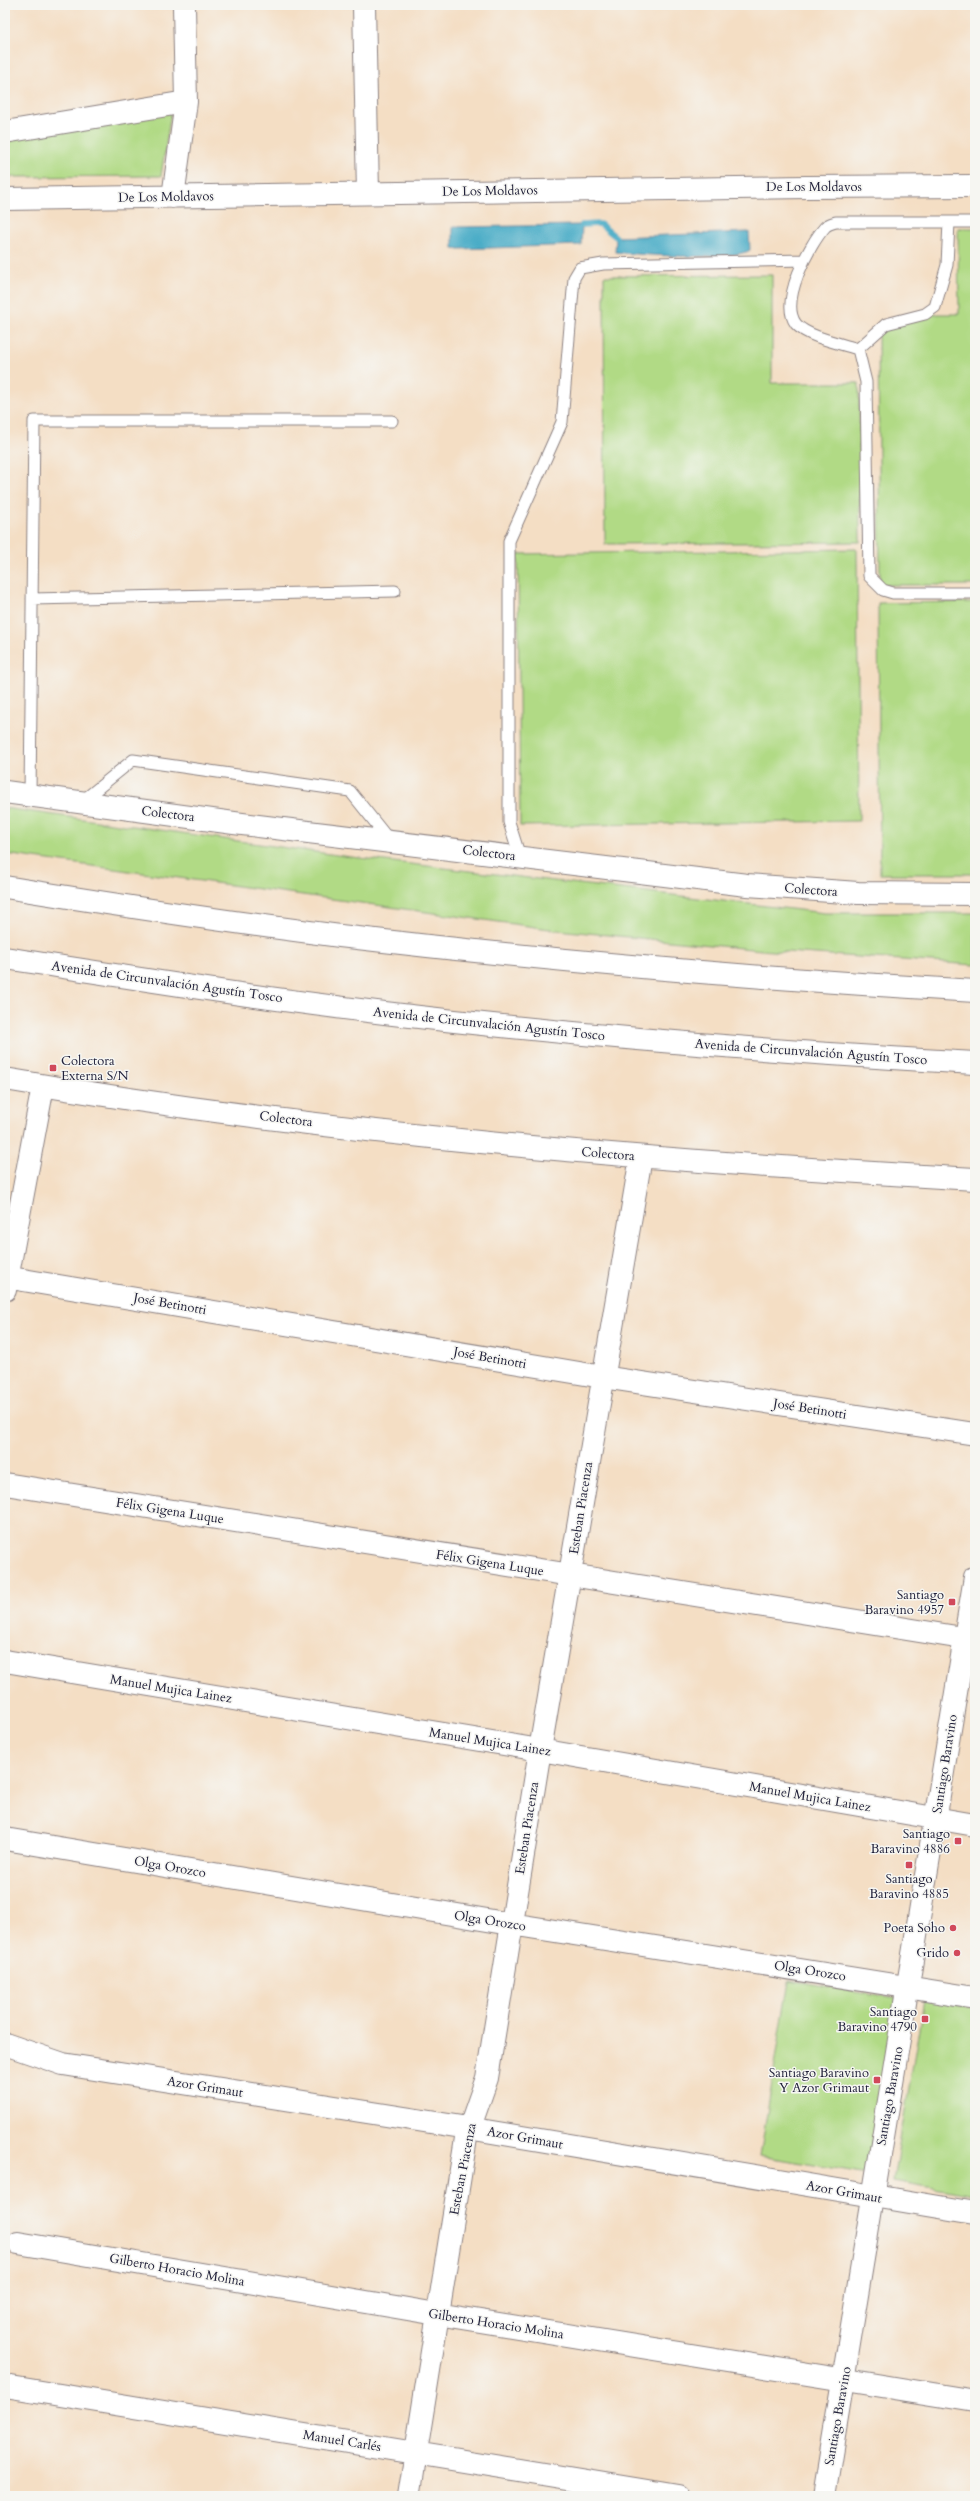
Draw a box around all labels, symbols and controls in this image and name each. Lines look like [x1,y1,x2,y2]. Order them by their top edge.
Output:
street label: De Los Moldavos [766,178,862,196]
street label: De Los Moldavos [442,181,538,201]
street label: De Los Moldavos [118,187,214,207]
street label: Colectora [140,802,196,826]
street label: Colectora [461,841,517,865]
street label: Colectora [784,879,839,901]
street label: Avenida de Circunvalación Agustín Tosco [50,957,284,1007]
street label: Avenida de Circunvalación Agustín Tosco [372,1003,606,1045]
street label: Avenida de Circunvalación Agustín Tosco [694,1035,928,1069]
place label: Colectora Externa S/N [61,1052,129,1085]
marker: Colectora Externa S/N [48,1063,58,1073]
street label: Colectora [258,1107,314,1131]
street label: Colectora [581,1143,636,1165]
street label: José Betinotti [130,1288,208,1319]
street label: José Betinotti [450,1342,528,1373]
street label: José Betinotti [770,1394,848,1424]
street label: Esteban Piacenza [565,1460,597,1556]
street label: Félix Gigena Luque [115,1494,225,1528]
street label: Félix Gigena Luque [435,1546,545,1580]
place label: Santiago Baravino 4957 [864,1586,944,1619]
marker: Santiago Baravino 4957 [947,1597,957,1607]
street label: Manuel Mujica Lainez [109,1670,233,1708]
street label: Santiago Baravino [928,1713,962,1815]
street label: Manuel Mujica Lainez [428,1723,552,1761]
street label: Manuel Mujica Lainez [748,1777,872,1817]
street label: Esteban Piacenza [511,1780,543,1876]
place label: Santiago Baravino 4886 [870,1825,950,1858]
marker: Santiago Baravino 4886 [953,1836,963,1846]
street label: Olga Orozco [133,1852,207,1882]
marker: Santiago Baravino 4885 [904,1860,914,1870]
place label: Santiago Baravino 4885 [869,1870,949,1903]
street label: Olga Orozco [453,1906,527,1936]
place label: Poeta Soho [883,1919,945,1937]
marker: Poeta Soho [948,1923,958,1933]
place label: Grido [916,1944,949,1962]
marker: Grido [952,1948,962,1958]
street label: Olga Orozco [773,1956,847,1986]
place label: Santiago Baravino 4790 [837,2003,917,2036]
marker: Santiago Baravino 4790 [920,2014,930,2024]
street label: Santiago Baravino [872,2045,908,2147]
place label: Santiago Baravino Y Azor Grimaut [769,2064,869,2097]
street label: Azor Grimaut [166,2072,244,2102]
marker: Santiago Baravino Y Azor Grimaut [872,2075,882,2085]
street label: Esteban Piacenza [445,2121,481,2217]
street label: Azor Grimaut [486,2122,564,2154]
street label: Azor Grimaut [805,2176,883,2208]
street label: Gilberto Horacio Molina [108,2249,246,2291]
street label: Gilberto Horacio Molina [427,2304,565,2344]
street label: Santiago Baravino [820,2365,856,2467]
street label: Manuel Carlés [302,2426,382,2456]

